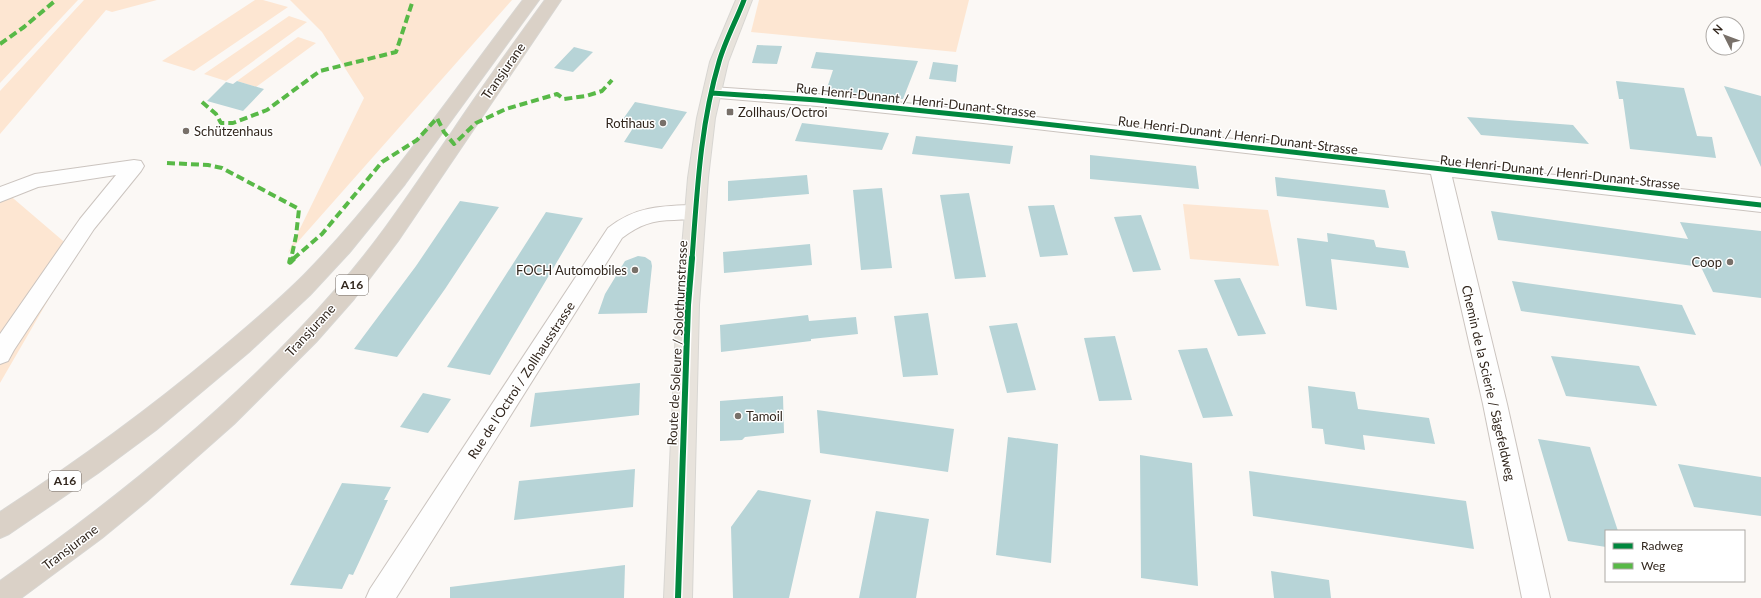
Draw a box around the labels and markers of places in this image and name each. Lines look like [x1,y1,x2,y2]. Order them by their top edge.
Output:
place label: Zollhaus/Octroi [738,104,828,120]
marker: Zollhaus/Octroi [725,107,735,117]
place label: Rotihaus [605,115,655,131]
marker: Rotihaus [658,118,668,128]
place label: Schützenhaus [194,123,273,139]
marker: Schützenhaus [181,126,191,136]
place label: Coop [1691,254,1722,270]
marker: Coop [1725,257,1735,267]
place label: FOCH Automobiles [516,262,627,278]
marker: FOCH Automobiles [630,265,640,275]
place label: Tamoil [746,408,783,424]
marker: Tamoil [733,411,743,421]

